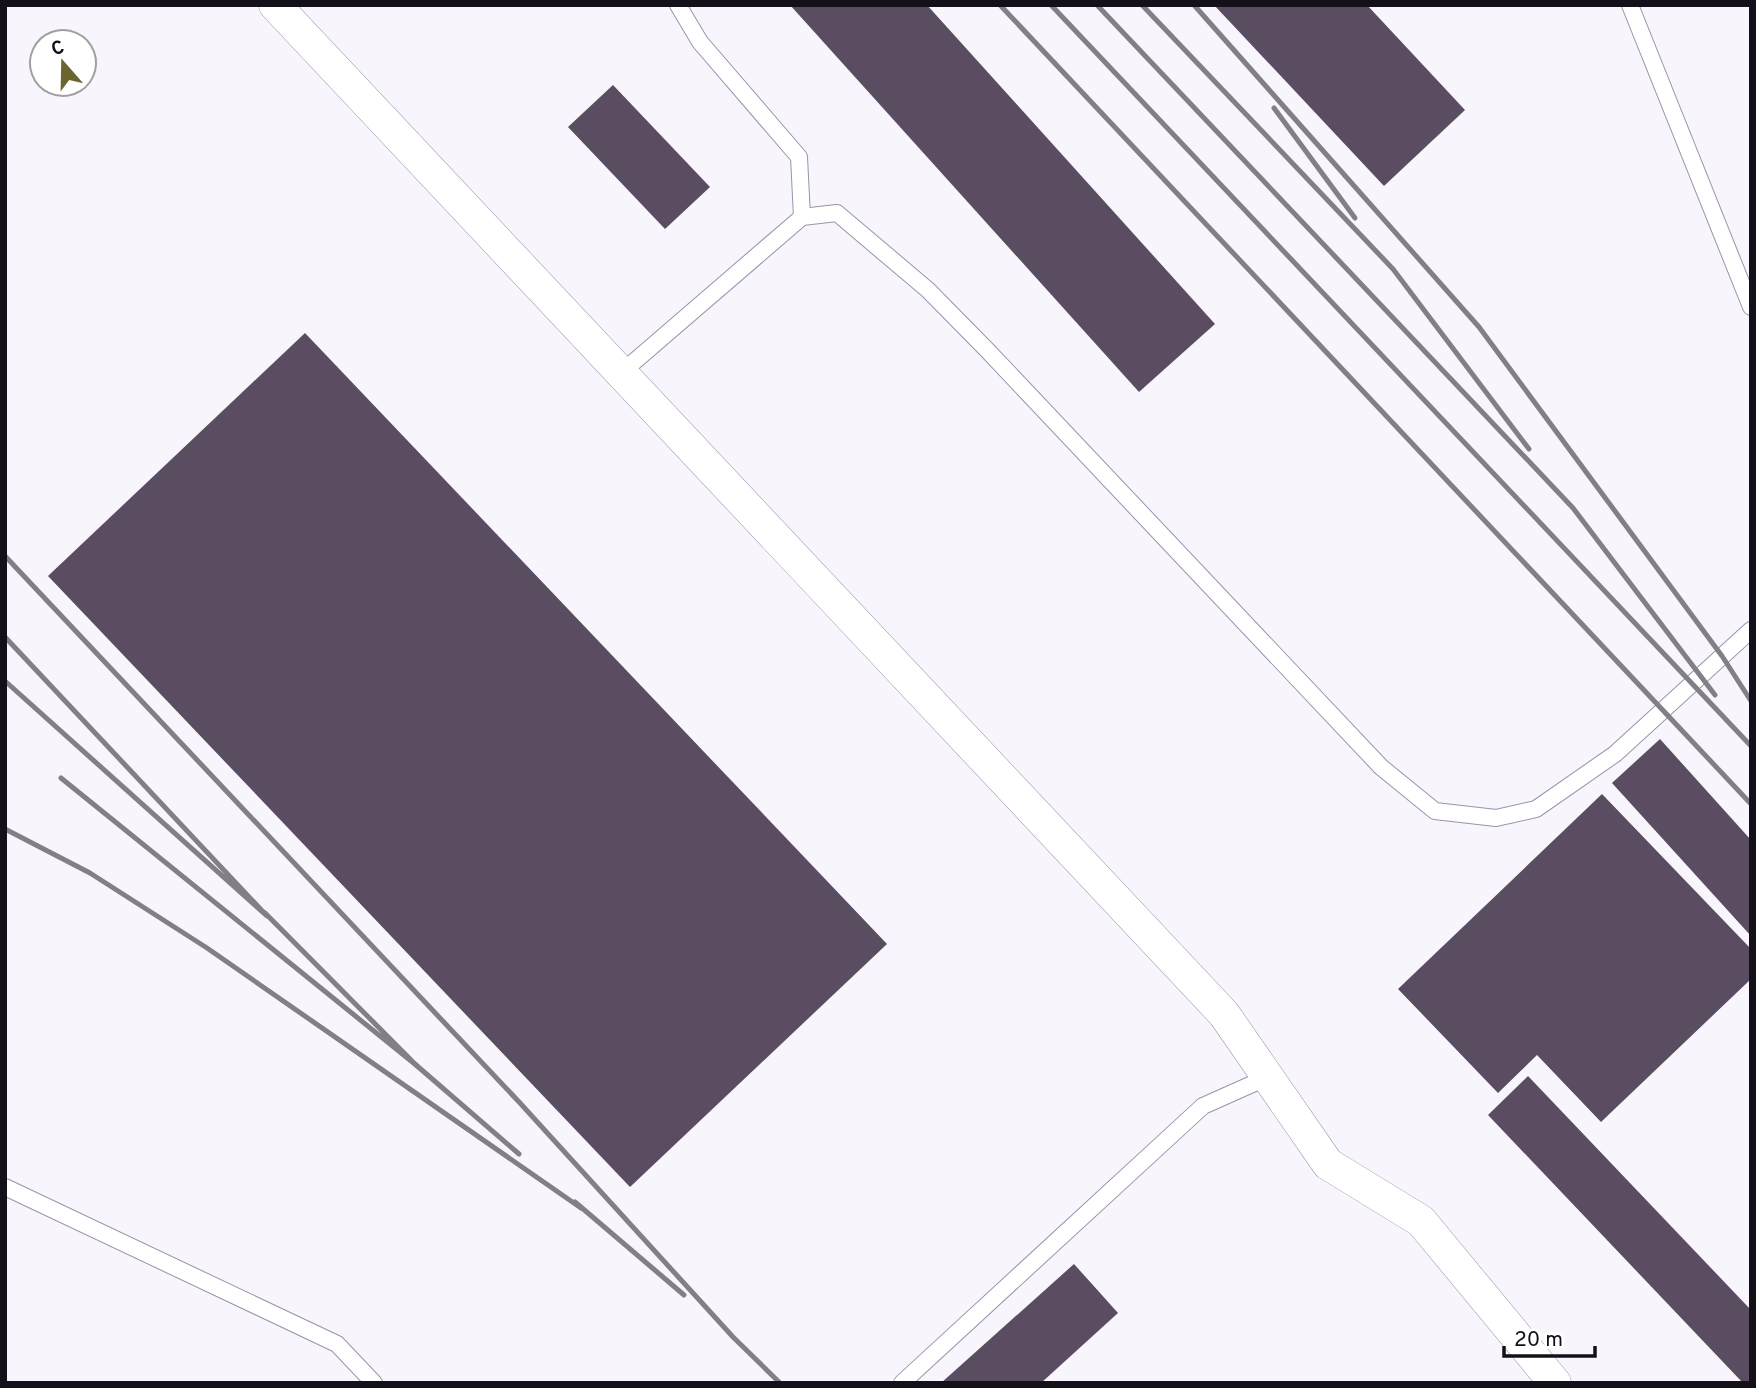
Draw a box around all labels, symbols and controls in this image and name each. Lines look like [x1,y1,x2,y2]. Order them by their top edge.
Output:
north arrow [28,28,98,98]
text: С [48,36,68,62]
scale bar [1504,1314,1595,1358]
text: 20 m [1514,1327,1563,1354]

